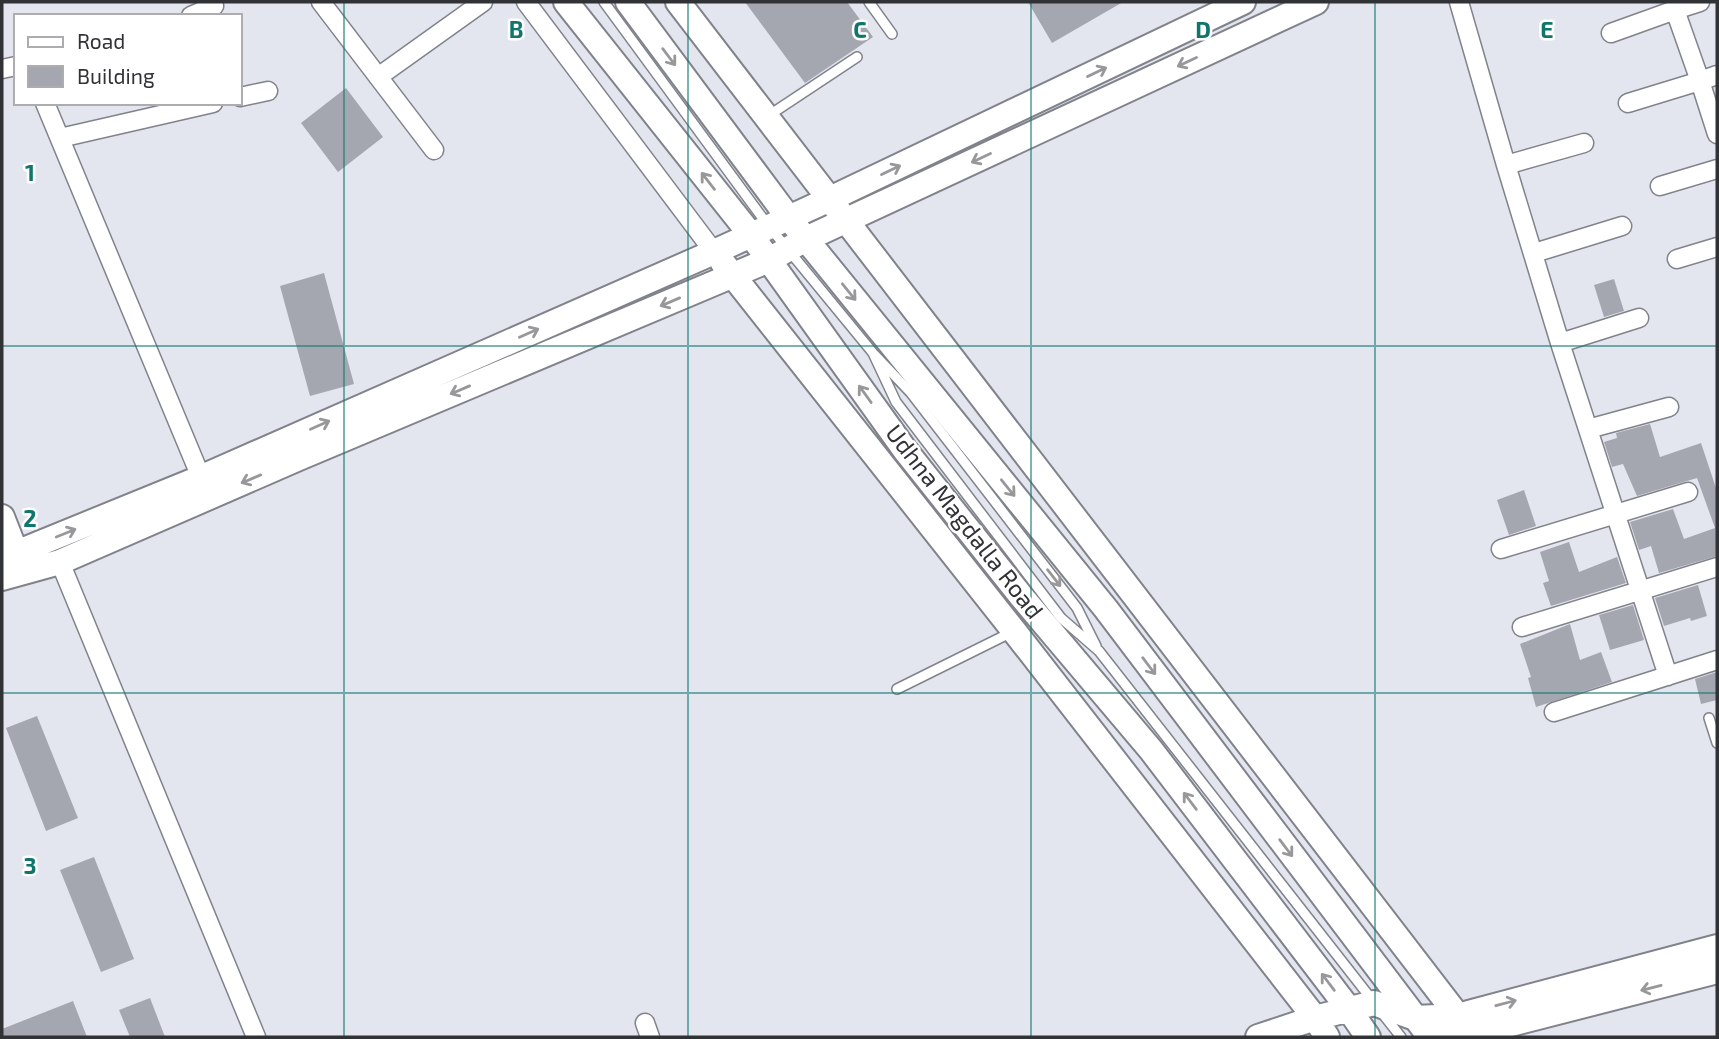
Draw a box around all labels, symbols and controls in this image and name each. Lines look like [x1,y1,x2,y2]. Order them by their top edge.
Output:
legend [14,14,242,105]
text: B [509,15,523,43]
text: C [853,15,867,43]
text: D [1195,15,1211,43]
text: E [1540,15,1554,43]
text: Road [77,28,125,53]
one-way arrow [661,47,676,66]
one-way arrow [1177,55,1198,69]
text: Building [77,63,155,88]
one-way arrow [1086,64,1107,78]
one-way arrow [971,152,992,166]
text: 1 [25,158,35,186]
one-way arrow [880,162,901,176]
one-way arrow [701,173,716,191]
one-way arrow [841,283,857,301]
one-way arrow [659,296,681,309]
one-way arrow [517,326,539,339]
one-way arrow [450,384,471,397]
one-way arrow [858,385,872,404]
one-way arrow [309,418,331,431]
street label: Udhna Magdalla Road [880,418,1050,624]
one-way arrow [240,473,262,486]
one-way arrow [1000,479,1015,497]
text: 2 [23,504,37,532]
one-way arrow [54,525,76,538]
one-way arrow [1047,568,1062,587]
one-way arrow [1141,657,1156,676]
one-way arrow [1183,792,1198,811]
one-way arrow [1279,838,1294,857]
text: 3 [23,851,37,879]
one-way arrow [1321,973,1336,992]
one-way arrow [1640,982,1663,995]
one-way arrow [1494,996,1516,1009]

